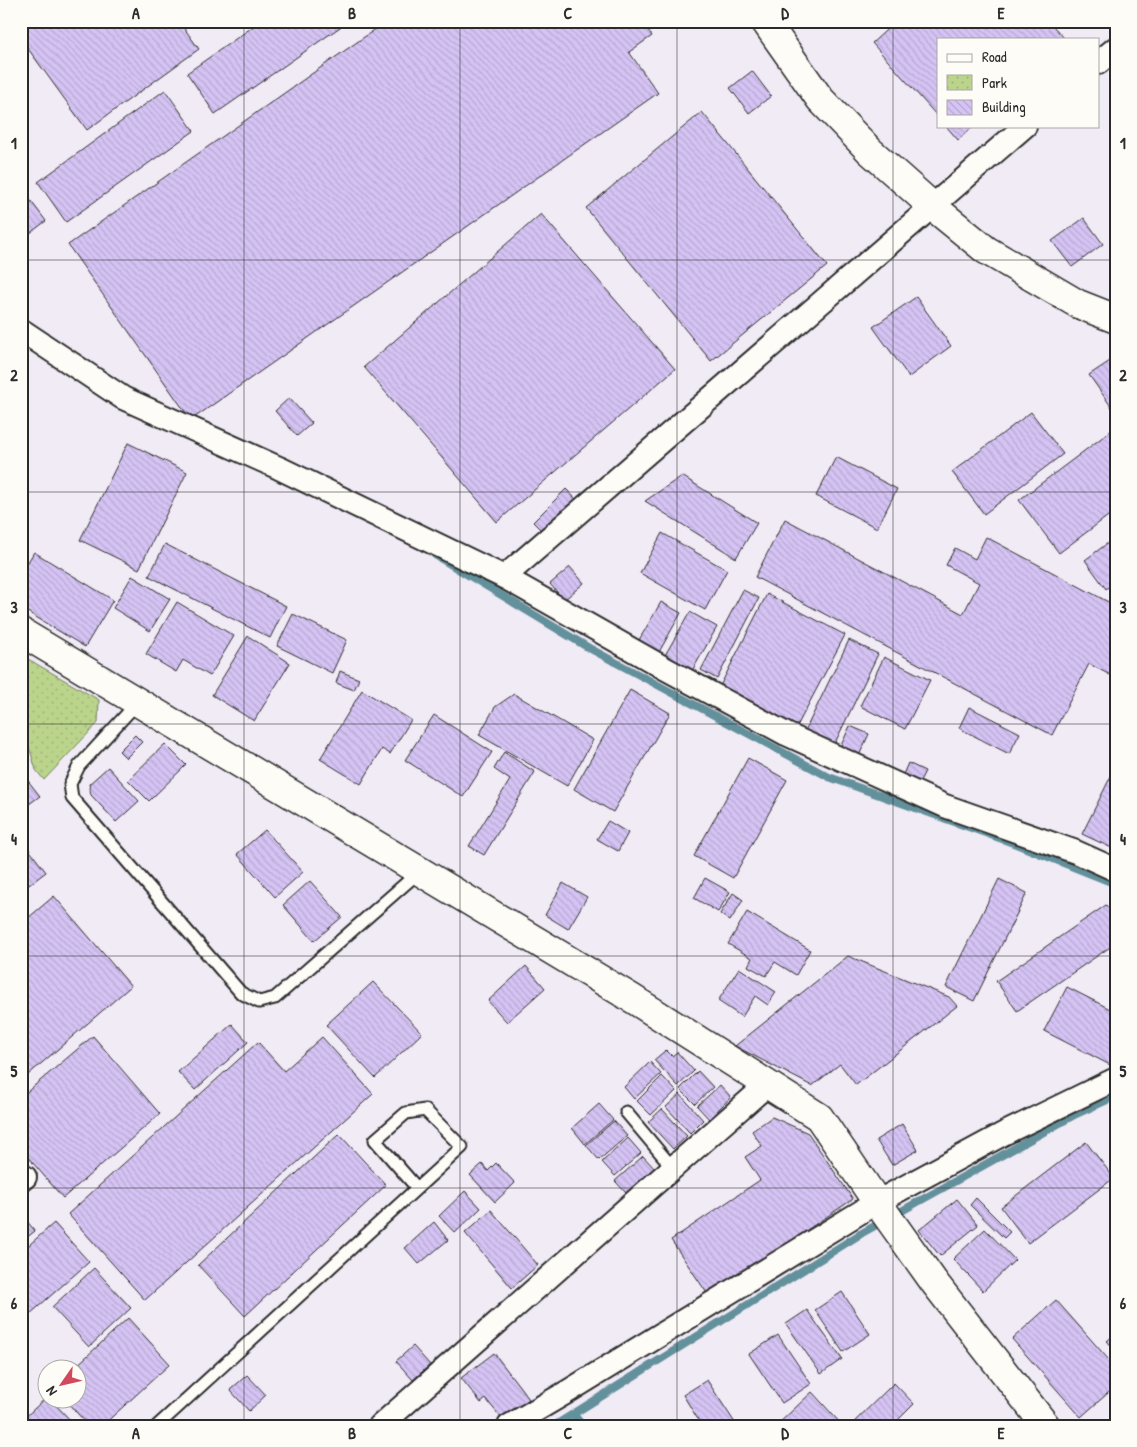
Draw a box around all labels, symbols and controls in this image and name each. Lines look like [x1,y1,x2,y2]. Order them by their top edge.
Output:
text: A [132,2,140,24]
text: B [348,2,356,24]
text: C [564,2,573,24]
text: D [781,2,789,24]
text: E [997,2,1005,24]
legend [937,38,1100,128]
text: Road [982,46,1007,67]
text: Park [982,72,1007,93]
text: Building [982,96,1026,117]
text: 1 [11,132,17,154]
text: 1 [1120,132,1126,154]
text: 2 [10,364,18,386]
text: 2 [1119,364,1127,386]
text: 3 [10,596,18,618]
text: 3 [1119,596,1127,618]
text: 4 [11,828,17,850]
text: 4 [1120,828,1126,850]
text: 5 [11,1060,18,1082]
text: 5 [1120,1060,1127,1082]
text: 6 [11,1292,18,1314]
text: 6 [1120,1292,1127,1314]
north arrow [38,1360,88,1410]
text: N [41,1383,61,1400]
text: A [132,1422,140,1444]
text: B [348,1422,356,1444]
text: C [564,1422,573,1444]
text: D [781,1422,789,1444]
text: E [997,1422,1005,1444]

